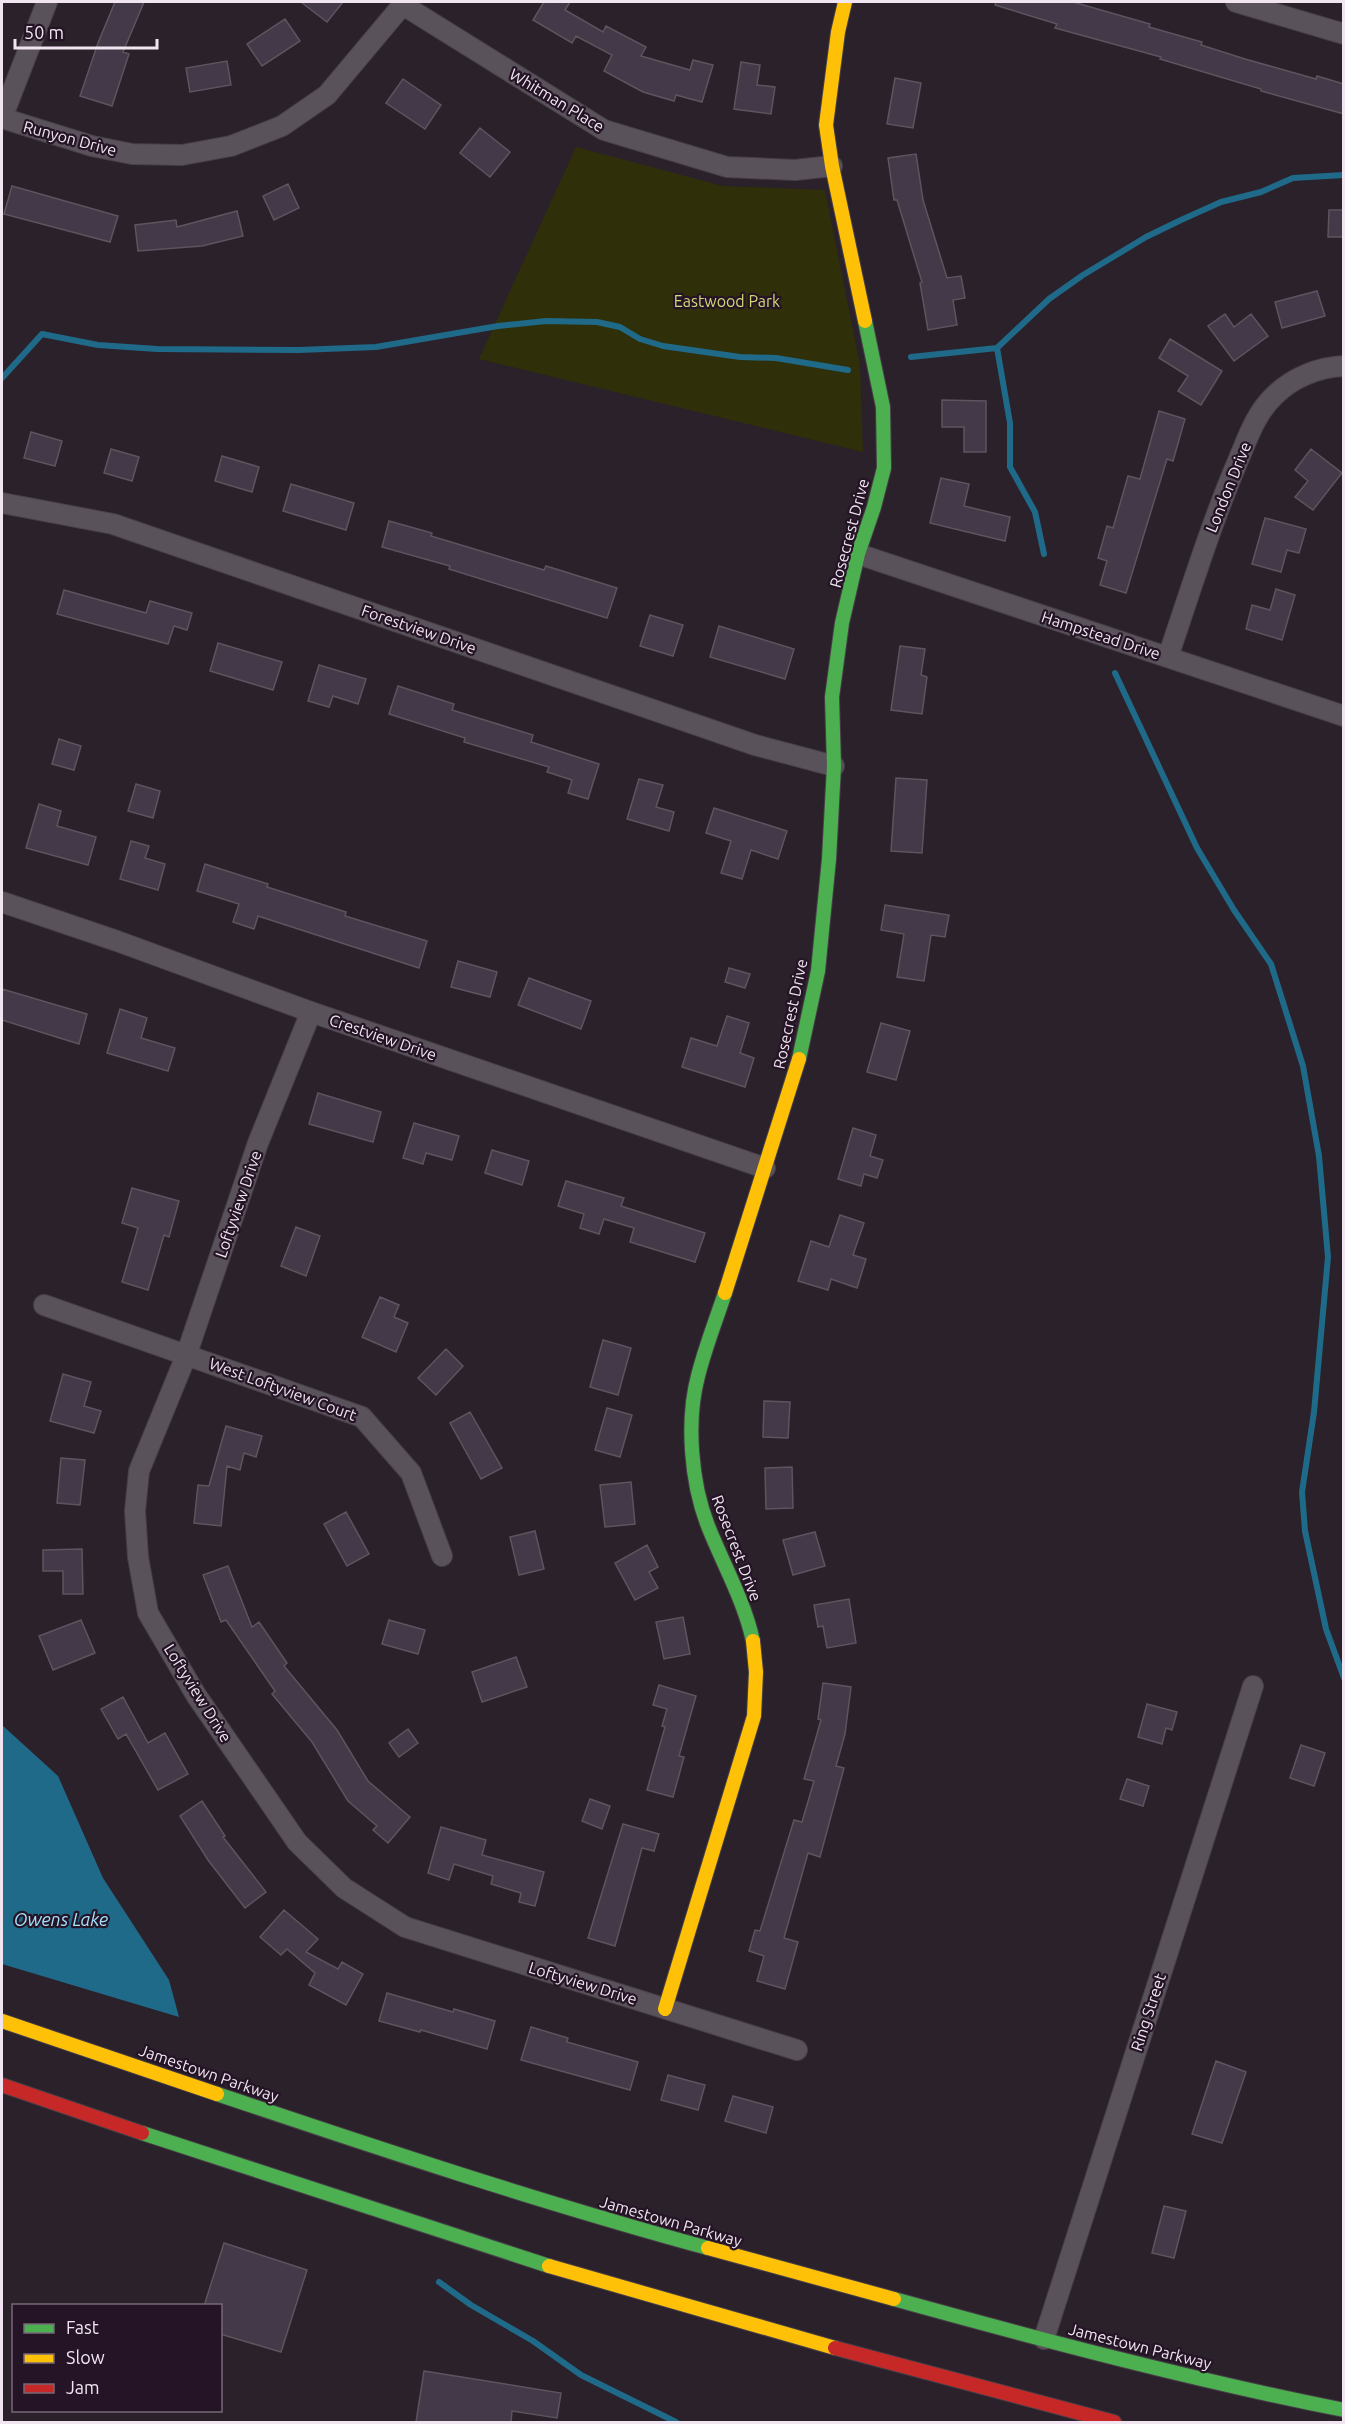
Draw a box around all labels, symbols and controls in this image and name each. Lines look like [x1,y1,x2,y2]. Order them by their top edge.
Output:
scale bar [15,12,158,50]
text: 50 m [24,22,64,42]
street label: Whitman Place [506,65,608,135]
street label: Runyon Drive [21,117,119,159]
park label: Eastwood Park [674,292,780,310]
street label: London Drive [1202,439,1254,535]
street label: Rosecrest Drive [826,477,872,589]
street label: Forestview Drive [359,601,479,657]
street label: Hampstead Drive [1039,607,1163,663]
street label: Rosecrest Drive [770,957,810,1071]
street label: Crestview Drive [327,1010,439,1064]
street label: Loftyview Drive [211,1148,265,1260]
street label: West Loftyview Court [207,1354,360,1424]
street label: Rosecrest Drive [709,1492,765,1604]
street label: Loftyview Drive [161,1641,235,1745]
water label: Owens Lake [14,1909,108,1929]
street label: Loftyview Drive [527,1958,639,2008]
street label: Ring Street [1127,1970,1169,2053]
street label: Jamestown Parkway [137,2041,282,2105]
street label: Jamestown Parkway [598,2192,744,2250]
legend [12,2304,222,2412]
text: Fast [66,2317,99,2337]
street label: Jamestown Parkway [1067,2320,1214,2373]
text: Slow [66,2347,105,2367]
text: Jam [66,2377,100,2397]

